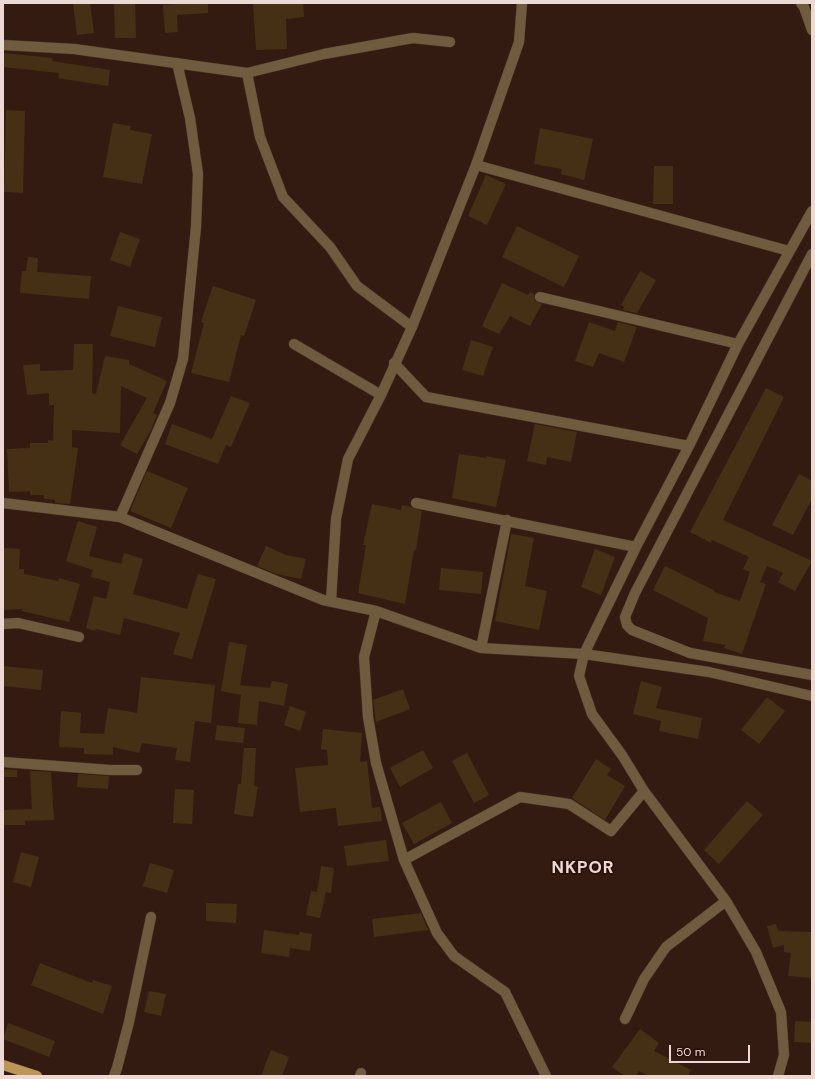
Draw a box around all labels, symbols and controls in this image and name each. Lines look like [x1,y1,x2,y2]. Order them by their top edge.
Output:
district label: NKPOR [552,859,614,879]
scale bar [671,1037,752,1063]
text: 50 m [676,1044,705,1060]

